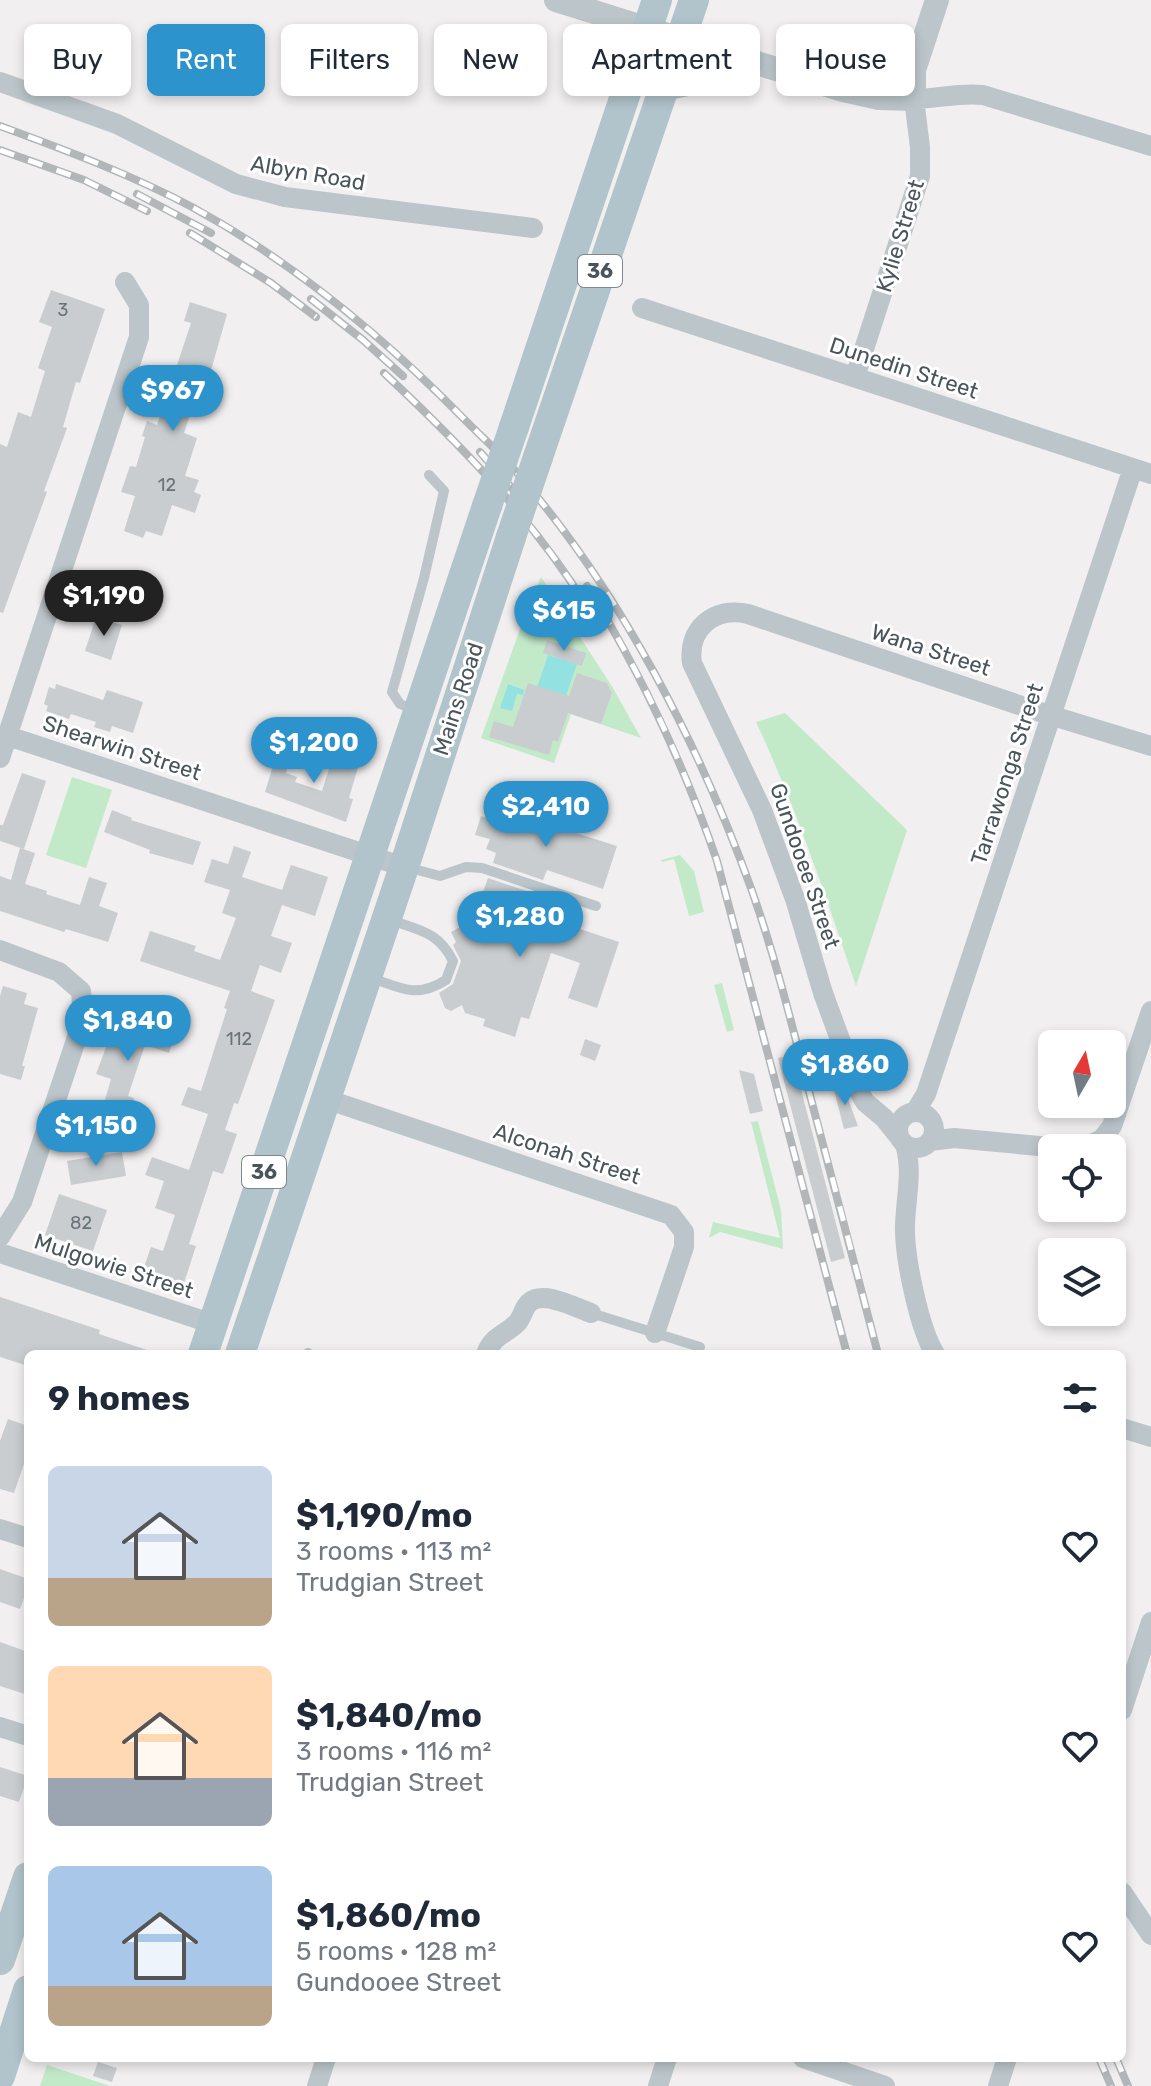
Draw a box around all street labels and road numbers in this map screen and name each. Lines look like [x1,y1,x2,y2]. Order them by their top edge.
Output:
street label: Albyn Road [249,150,367,196]
street label: Kylie Street [870,176,930,296]
road number: 36 [578,255,622,287]
street label: Dunedin Street [826,331,982,405]
street label: Wana Street [868,618,994,682]
street label: Mains Road [427,639,489,759]
street label: Tarrawonga Street [965,680,1049,868]
street label: Shearwin Street [39,710,205,786]
street label: Gundooee Street [764,780,846,953]
street label: Alconah Street [490,1118,644,1191]
road number: 36 [242,1156,286,1188]
street label: Mulgowie Street [31,1228,197,1305]

